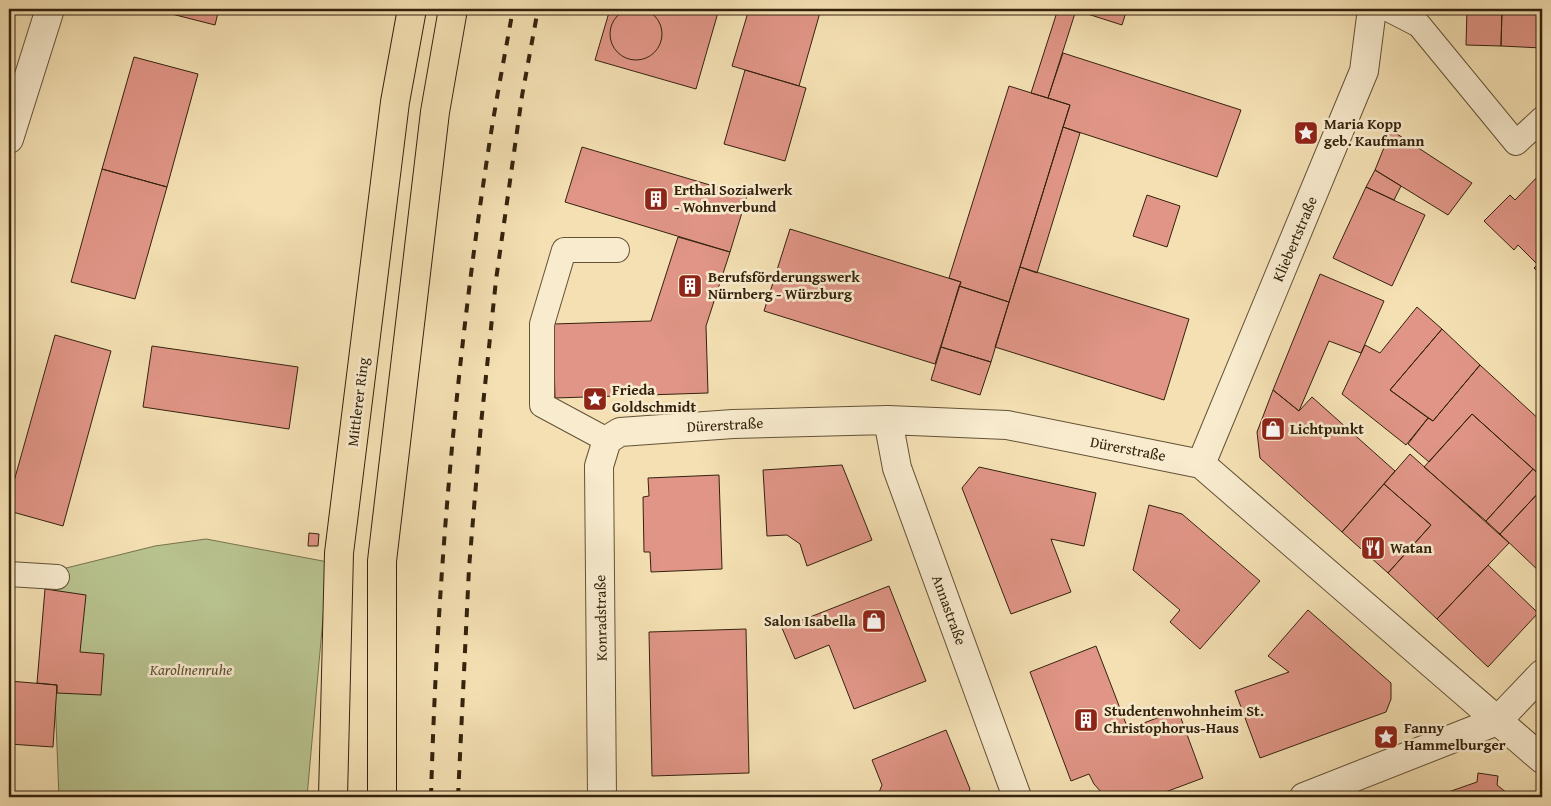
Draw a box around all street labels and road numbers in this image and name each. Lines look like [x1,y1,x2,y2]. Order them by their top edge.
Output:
street label: Kliebertstraße [1267,193,1322,285]
street label: Mittlerer Ring [342,356,373,448]
street label: Dürerstraße [686,412,764,437]
street label: Dürerstraße [1088,431,1168,466]
street label: Annastraße [927,572,972,648]
street label: Konradstraße [589,575,612,661]

